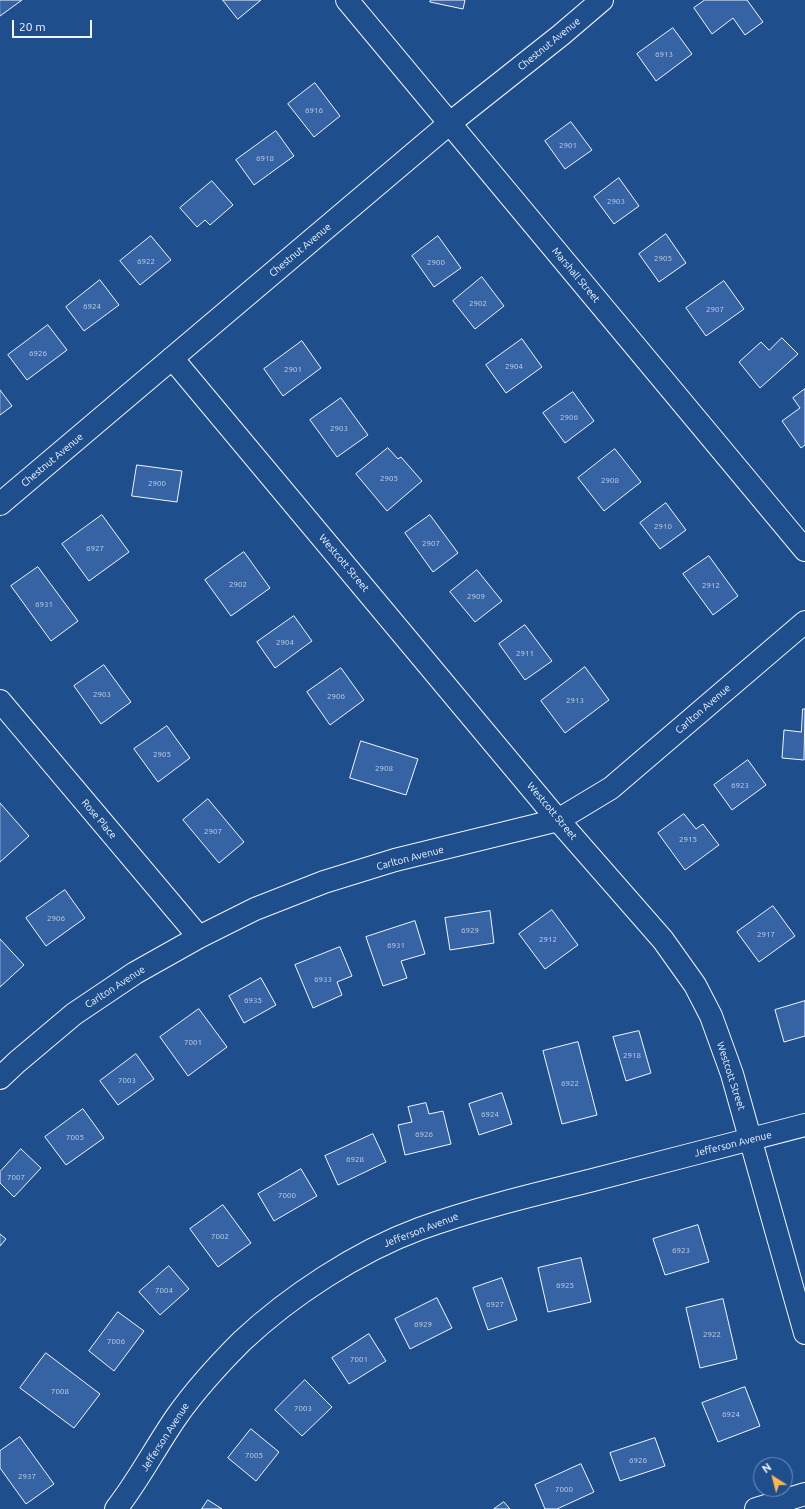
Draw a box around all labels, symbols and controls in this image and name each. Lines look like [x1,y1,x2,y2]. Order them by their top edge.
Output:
scale bar [14,12,94,38]
street label: Chestnut Avenue [515,15,583,73]
text: 20 m [19,20,46,33]
house number: 6913 [655,49,673,59]
house number: 6916 [305,105,323,115]
house number: 2901 [559,140,577,150]
house number: 6918 [256,153,274,163]
house number: 2903 [607,196,625,206]
street label: Chestnut Avenue [267,221,333,279]
street label: Marshall Street [549,245,603,305]
house number: 2905 [654,253,672,263]
house number: 6922 [137,256,155,266]
house number: 2900 [427,257,445,267]
house number: 2902 [469,298,487,308]
house number: 6924 [83,301,101,311]
house number: 2907 [706,304,724,314]
house number: 6926 [29,348,47,358]
house number: 2904 [505,361,523,371]
house number: 2901 [284,364,302,374]
house number: 2906 [560,412,578,422]
house number: 2903 [330,423,348,433]
street label: Chestnut Avenue [19,431,85,489]
house number: 2905 [380,473,398,483]
house number: 2908 [601,475,619,485]
house number: 2900 [148,478,166,488]
house number: 2910 [654,521,672,531]
street label: Westcott Street [316,532,372,594]
house number: 2907 [422,538,440,548]
house number: 6927 [86,543,104,553]
house number: 2902 [229,579,247,589]
house number: 2912 [702,580,720,590]
house number: 2909 [467,591,485,601]
house number: 6931 [35,599,53,609]
house number: 2904 [276,637,294,647]
house number: 2911 [516,648,534,658]
street label: Carlton Avenue [673,682,733,736]
house number: 2903 [93,689,111,699]
house number: 2906 [327,691,345,701]
house number: 2913 [566,695,584,705]
house number: 2905 [153,749,171,759]
house number: 2908 [375,763,393,773]
street label: Westcott Street [524,780,580,842]
house number: 6923 [731,780,749,790]
street label: Rose Place [79,797,119,841]
house number: 2907 [204,826,222,836]
house number: 2915 [679,834,697,844]
street label: Carlton Avenue [375,843,445,873]
house number: 2906 [47,913,65,923]
house number: 6929 [461,925,479,935]
house number: 2917 [757,929,775,939]
house number: 2912 [539,934,557,944]
house number: 6931 [387,940,405,950]
street label: Carlton Avenue [83,963,147,1011]
house number: 6933 [314,974,332,984]
house number: 6935 [244,995,262,1005]
house number: 7001 [184,1037,202,1047]
street label: Westcott Street [714,1040,748,1112]
house number: 2918 [623,1050,641,1060]
house number: 7003 [118,1075,136,1085]
house number: 6922 [561,1078,579,1088]
house number: 6924 [481,1109,499,1119]
house number: 6926 [415,1129,433,1139]
street label: Jefferson Avenue [693,1129,773,1159]
house number: 7005 [66,1132,84,1142]
house number: 6928 [346,1154,364,1164]
house number: 7007 [7,1172,25,1182]
house number: 7000 [278,1190,296,1200]
street label: Jefferson Avenue [382,1210,460,1250]
house number: 7002 [211,1231,229,1241]
house number: 6923 [672,1245,690,1255]
house number: 6925 [556,1280,574,1290]
house number: 7004 [155,1285,173,1295]
house number: 6927 [486,1299,504,1309]
house number: 6929 [414,1319,432,1329]
house number: 2922 [703,1329,721,1339]
house number: 7006 [107,1336,125,1346]
house number: 7001 [350,1354,368,1364]
house number: 7008 [51,1386,69,1396]
street label: Jefferson Avenue [138,1401,192,1473]
house number: 7003 [294,1403,312,1413]
house number: 6924 [722,1409,740,1419]
house number: 7005 [245,1450,263,1460]
house number: 6926 [629,1455,647,1465]
north arrow [753,1457,793,1497]
text: N [760,1461,773,1475]
house number: 2937 [18,1471,36,1481]
house number: 7000 [555,1484,573,1494]

